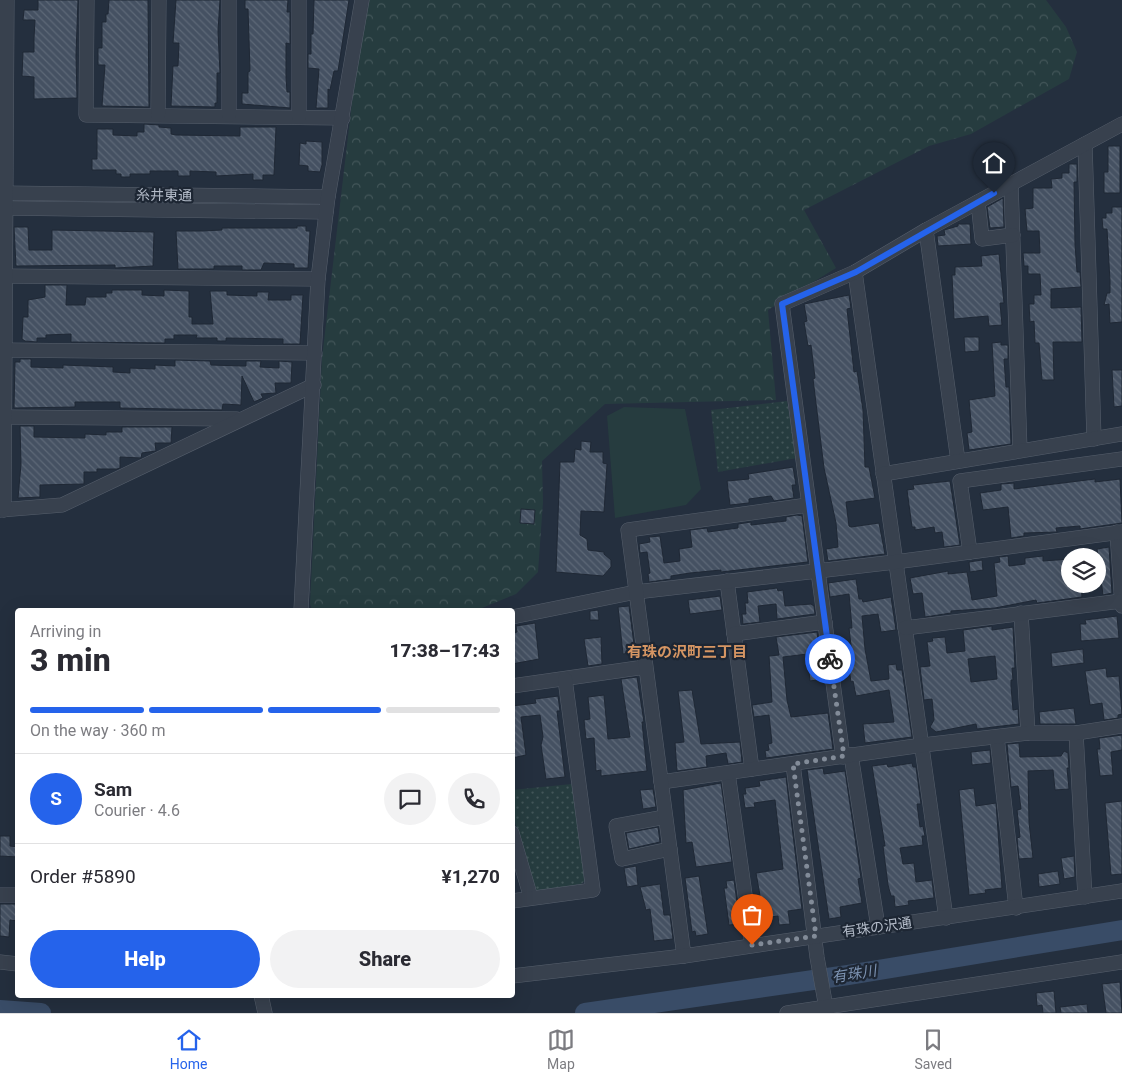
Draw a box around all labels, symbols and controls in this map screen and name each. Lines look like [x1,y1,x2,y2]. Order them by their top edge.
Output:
pin [973,142,1015,193]
icon: home [980,149,1008,177]
street label: 糸井東通 [136,187,192,203]
map controls [1061,548,1106,593]
button: layers [1061,548,1106,593]
text: Arriving in [30,622,101,641]
courier [805,634,855,684]
text: 17:38–17:43 [389,639,500,662]
text: 3 min [30,641,111,679]
district label: 有珠の沢町三丁目 [627,643,747,661]
icon: bike [816,645,844,673]
text: On the way · 360 m [30,721,166,740]
button: chat [384,773,436,825]
button: phone [448,773,500,825]
text: Sam [94,778,132,801]
text: S [50,787,62,810]
text: Courier · 4.6 [94,801,180,820]
text: Order #5890 [30,865,136,888]
text: ¥1,270 [442,865,500,888]
pin [731,894,773,945]
icon: bag [738,901,766,929]
street label: 有珠の沢通 [841,914,913,940]
button: Help [30,930,260,988]
button: Share [270,930,500,988]
water label: 有珠川 [830,961,880,986]
tab: Home [170,1026,207,1072]
tab: Map [547,1026,575,1072]
tab: Saved [914,1026,952,1072]

